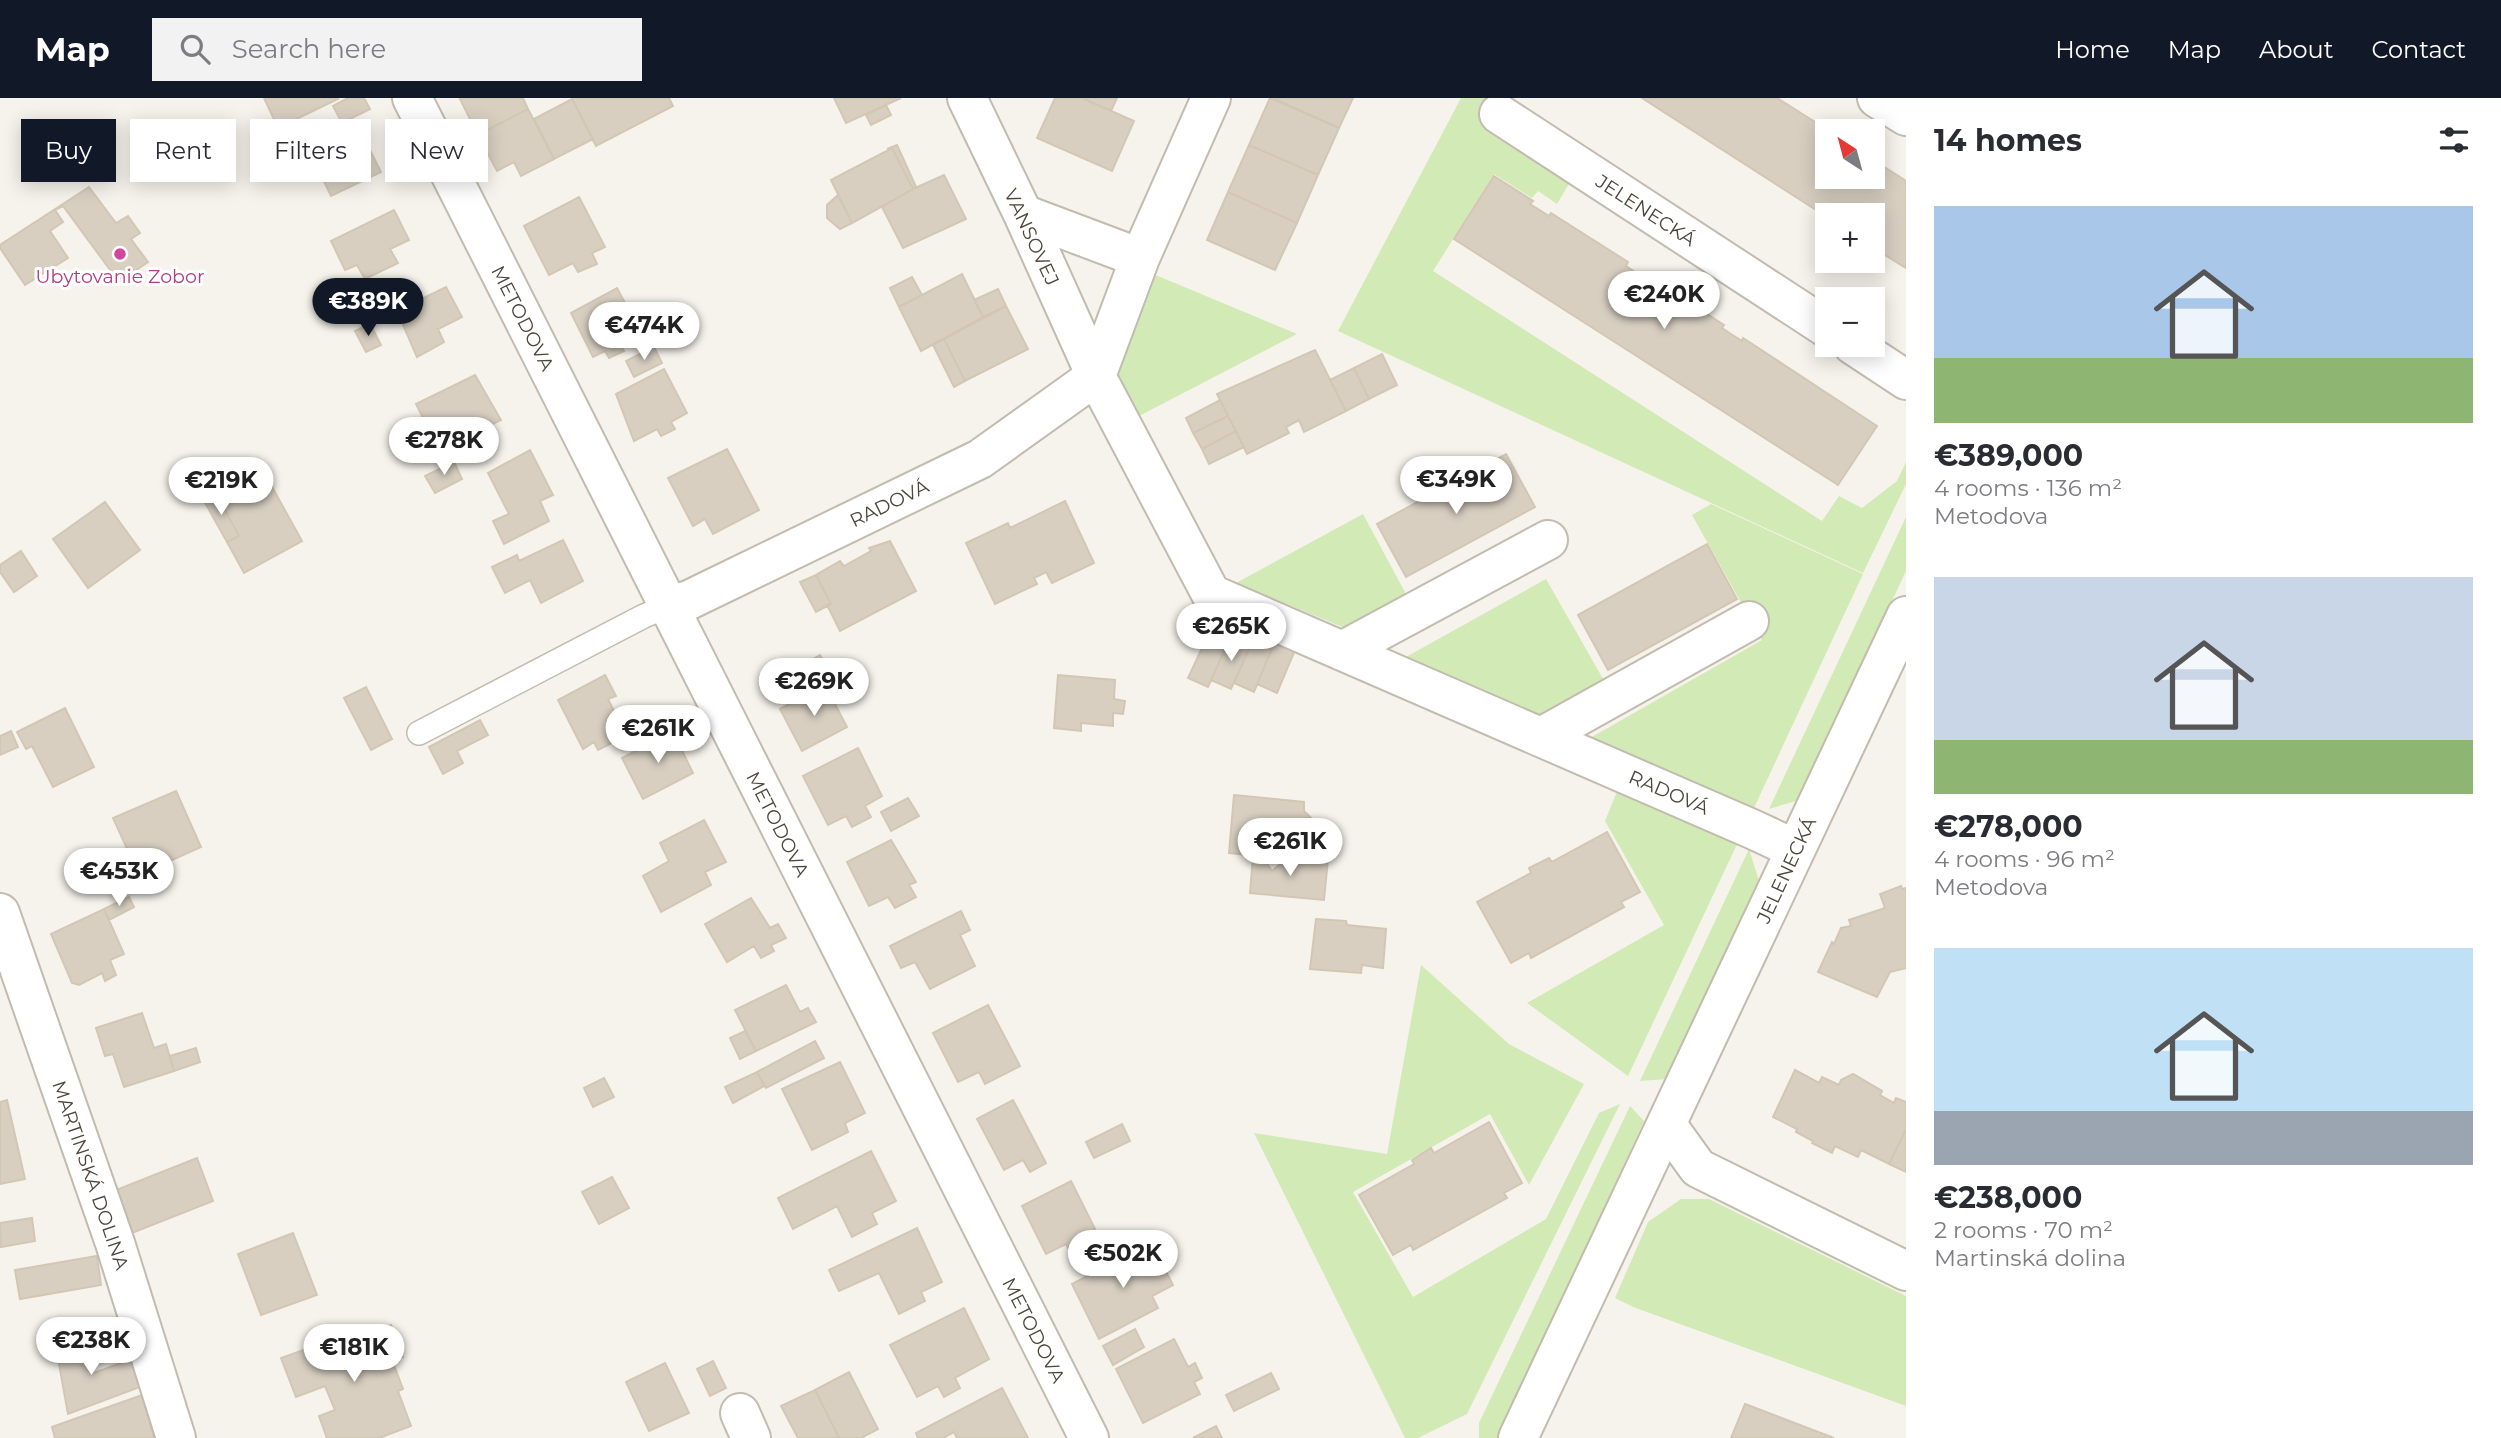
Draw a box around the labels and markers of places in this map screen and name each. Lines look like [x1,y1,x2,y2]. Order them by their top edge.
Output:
marker: Ubytovanie Zobor [112,246,128,262]
place label: Ubytovanie Zobor [35,265,205,288]
pin: €240K [1615,272,1713,331]
pin: €389K [319,278,417,338]
pin: €474K [595,302,693,362]
pin: €278K [395,418,493,477]
pin: €349K [1407,456,1505,516]
pin: €219K [172,458,270,517]
pin: €265K [1182,603,1280,663]
pin: €269K [765,658,863,718]
pin: €261K [609,706,707,765]
pin: €261K [1241,818,1339,878]
pin: €453K [70,848,168,908]
pin: €502K [1074,1230,1172,1290]
pin: €238K [42,1318,140,1377]
pin: €181K [305,1324,403,1384]

